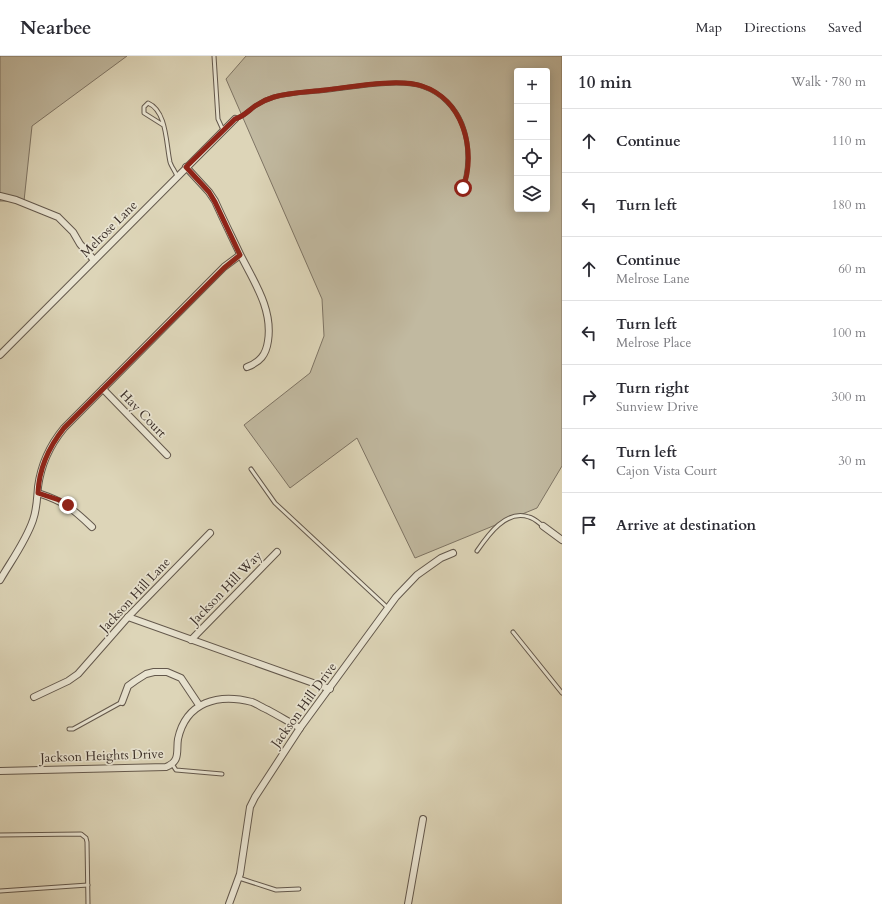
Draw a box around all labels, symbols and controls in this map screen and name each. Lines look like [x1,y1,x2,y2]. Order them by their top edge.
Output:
text: Nearbee [20,15,91,41]
text: Map [696,18,722,37]
text: Directions [744,18,806,37]
text: Saved [828,18,862,37]
map controls [514,68,550,212]
button: + [514,68,550,104]
text: 10 min [578,71,632,94]
text: Walk · 780 m [791,73,866,91]
button: − [514,104,550,140]
icon: ahead [578,130,600,152]
text: Continue [616,131,681,151]
text: 110 m [832,132,866,150]
button: locate [514,140,550,176]
button: layers [514,176,550,212]
route start [454,179,472,197]
icon: left [578,194,600,216]
text: Turn left [616,195,677,215]
street label: Melrose Lane [77,196,142,261]
text: 180 m [832,196,866,214]
text: Continue [616,250,681,270]
icon: ahead [578,258,600,280]
text: 60 m [838,260,866,278]
text: Melrose Lane [616,270,690,288]
text: Turn left [616,314,677,334]
icon: left [578,322,600,344]
text: 100 m [832,324,866,342]
text: Melrose Place [616,334,691,352]
text: Turn right [616,378,689,398]
street label: Hay Court [116,386,170,442]
icon: right [578,386,600,408]
text: 300 m [832,388,866,406]
text: Sunview Drive [616,398,699,416]
text: Turn left [616,442,677,462]
icon: left [578,450,600,472]
text: 30 m [838,452,866,470]
text: Cajon Vista Court [616,462,717,480]
route end [59,496,77,514]
icon: arrive [578,514,600,536]
text: Arrive at destination [616,515,756,535]
street label: Jackson Hill Way [185,547,266,630]
street label: Jackson Hill Lane [94,553,175,638]
street label: Jackson Hill Drive [266,659,341,753]
street label: Jackson Heights Drive [38,745,164,767]

